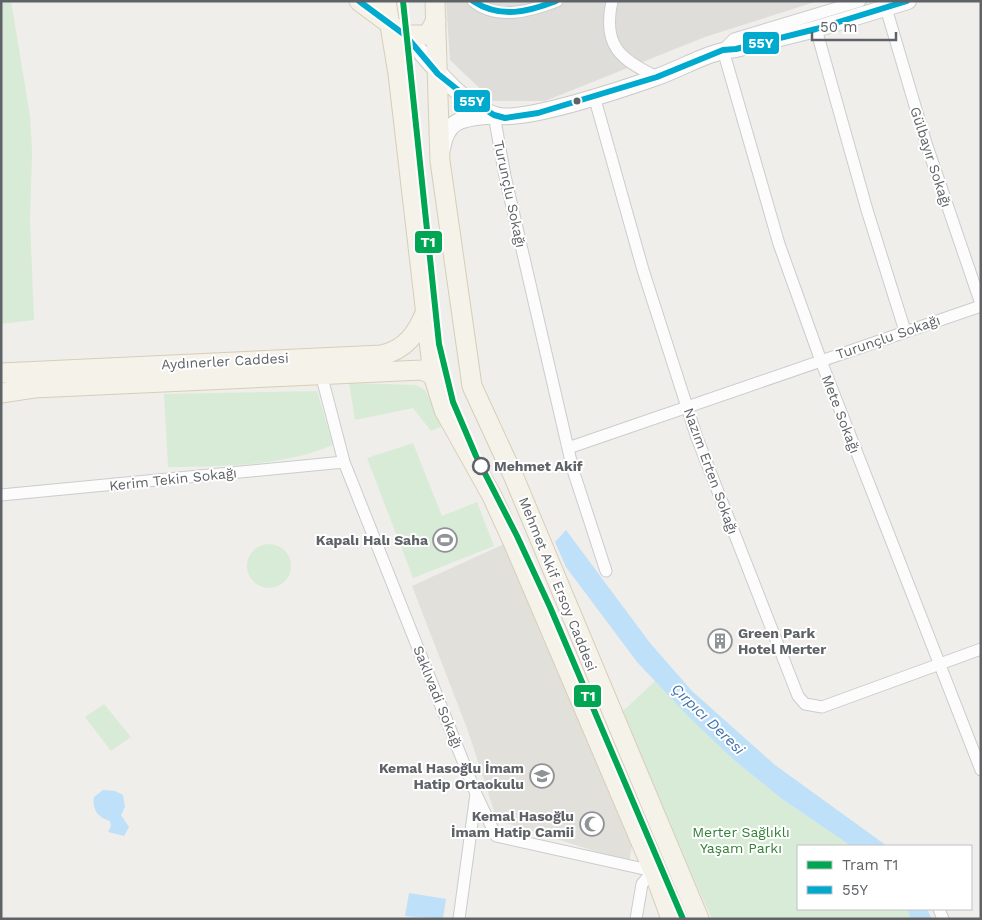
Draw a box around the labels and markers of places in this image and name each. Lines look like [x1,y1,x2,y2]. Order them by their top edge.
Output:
unlabelled marker [572,96,582,106]
marker: Mehmet Akif [472,457,490,475]
place label: Mehmet Akif [494,458,583,474]
sports icon: Kapalı Halı Saha [432,527,458,553]
place label: Kapalı Halı Saha [316,532,429,548]
place label: Green Park Hotel Merter [738,625,826,657]
building icon: Green Park Hotel Merter [707,628,733,654]
place label: Kemal Hasoğlu İmam Hatip Ortaokulu [379,760,524,792]
school or university icon: Kemal Hasoğlu İmam Hatip Ortaokulu [529,763,555,789]
place label: Kemal Hasoğlu İmam Hatip Camii [451,808,574,840]
mosque icon: Kemal Hasoğlu İmam Hatip Camii [579,811,605,837]

